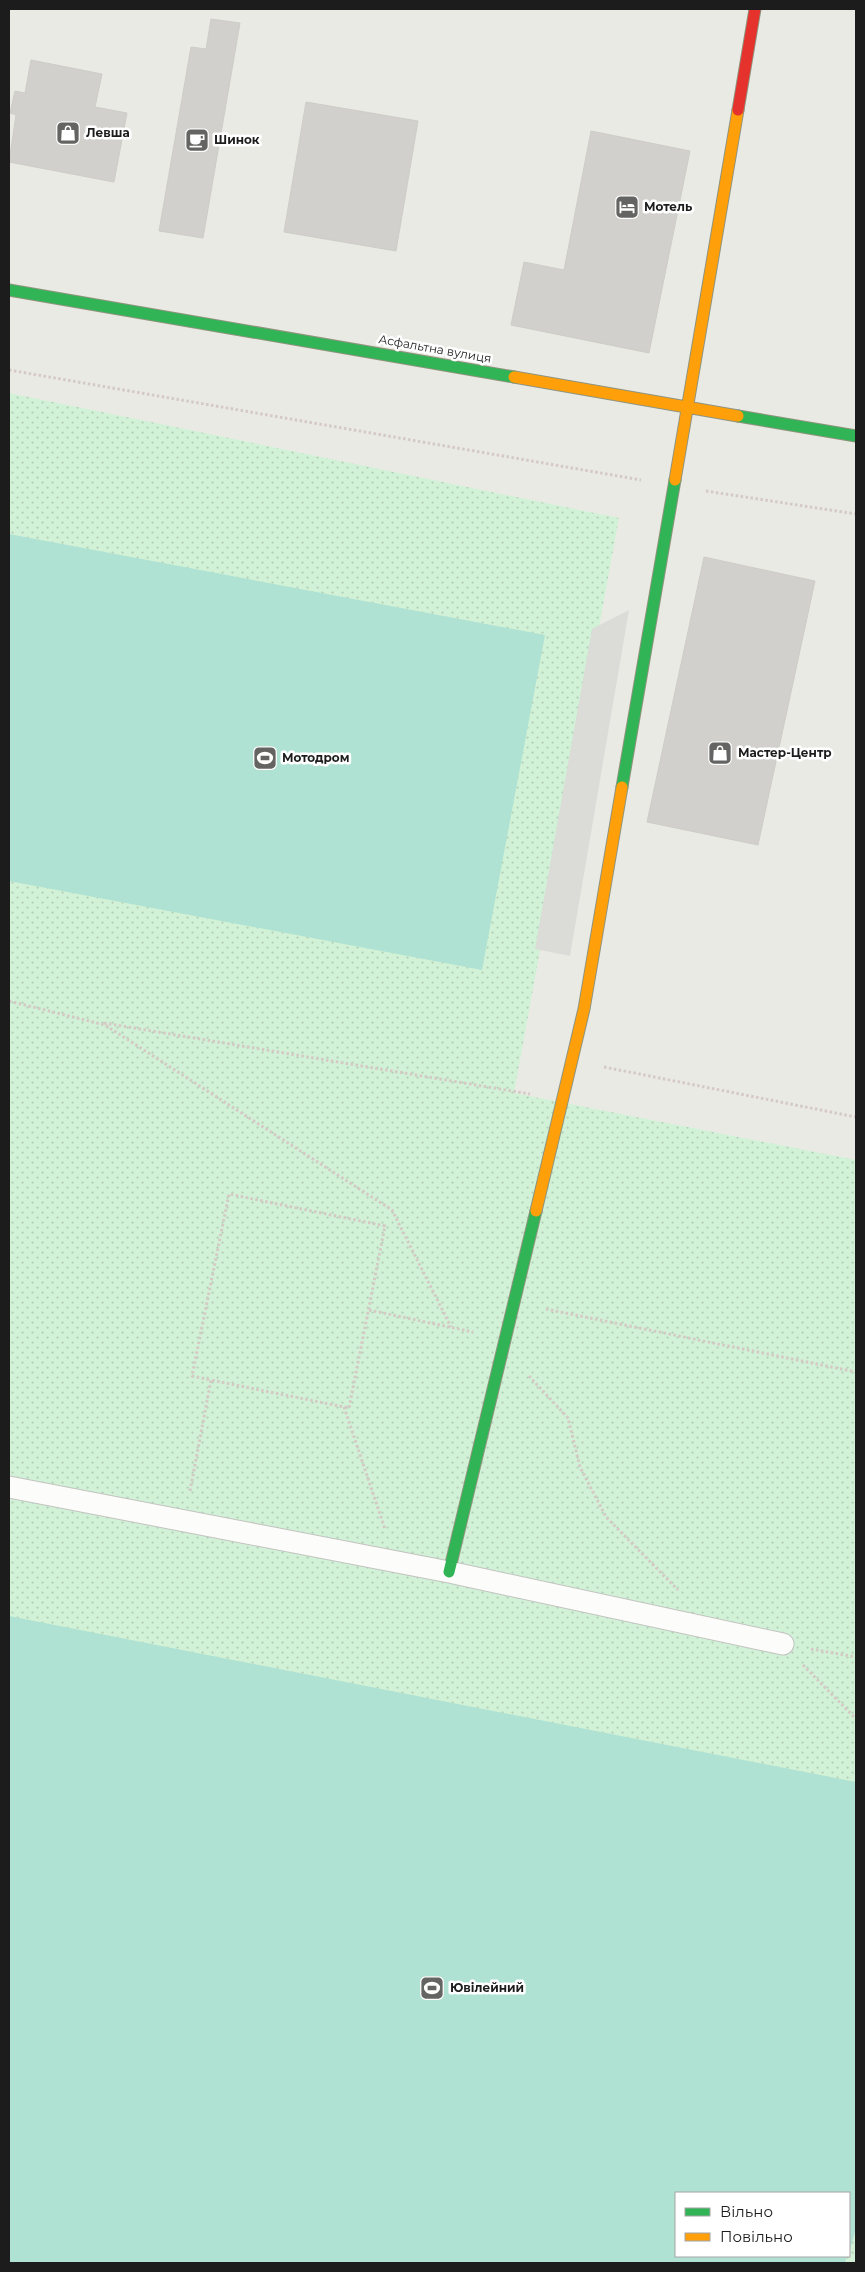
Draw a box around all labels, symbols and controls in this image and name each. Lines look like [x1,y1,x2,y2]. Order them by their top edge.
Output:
shop icon: Левша [55,120,81,146]
place label: Левша [86,125,130,140]
cafe icon: Шинок [184,127,210,153]
place label: Шинок [214,132,260,147]
hotel icon: Мотель [614,194,640,220]
place label: Мотель [644,199,692,214]
street label: Асфальтна вулиця [377,331,493,366]
shop icon: Мастер-Центр [707,740,733,766]
sports icon: Мотодром [252,745,278,771]
place label: Мастер-Центр [738,745,832,760]
place label: Мотодром [282,750,349,765]
sports icon: Ювілейний [419,1975,445,2001]
place label: Ювілейний [450,1980,524,1995]
legend [675,2192,850,2257]
text: Вільно [720,2202,773,2221]
text: Повільно [720,2227,793,2246]

